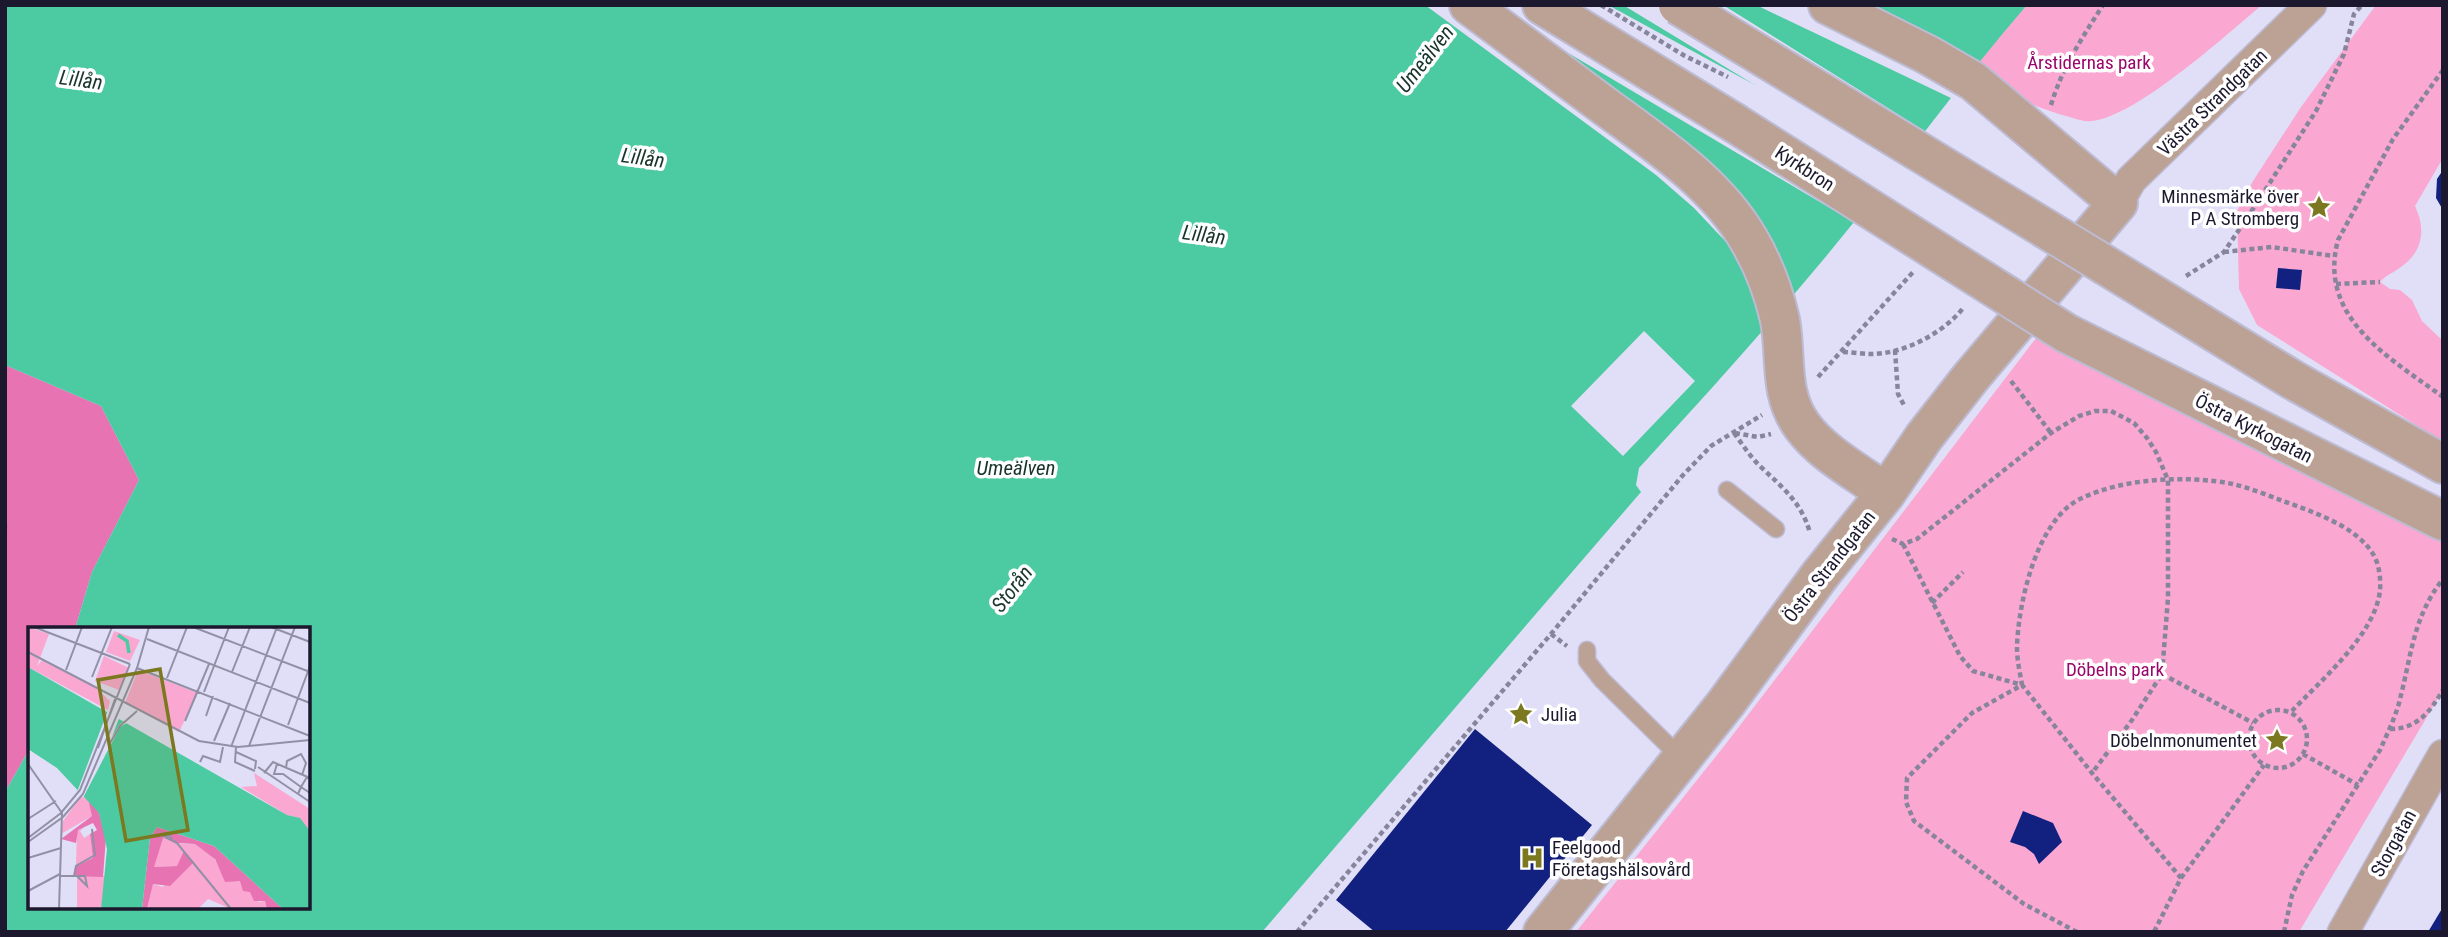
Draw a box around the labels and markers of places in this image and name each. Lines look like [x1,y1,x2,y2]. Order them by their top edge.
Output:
place label: Minnesmärke över P A Stromberg [2161,185,2299,230]
place icon: Minnesmärke över P A Stromberg [2305,193,2333,221]
place icon: Julia [1507,700,1535,728]
place label: Julia [1541,703,1577,726]
place icon: Döbelnmonumentet [2263,726,2291,754]
place label: Döbelnmonumentet [2110,729,2257,752]
place label: Feelgood Företagshälsovård [1552,836,1691,881]
hospital icon: Feelgood Företagshälsovård [1518,844,1546,872]

